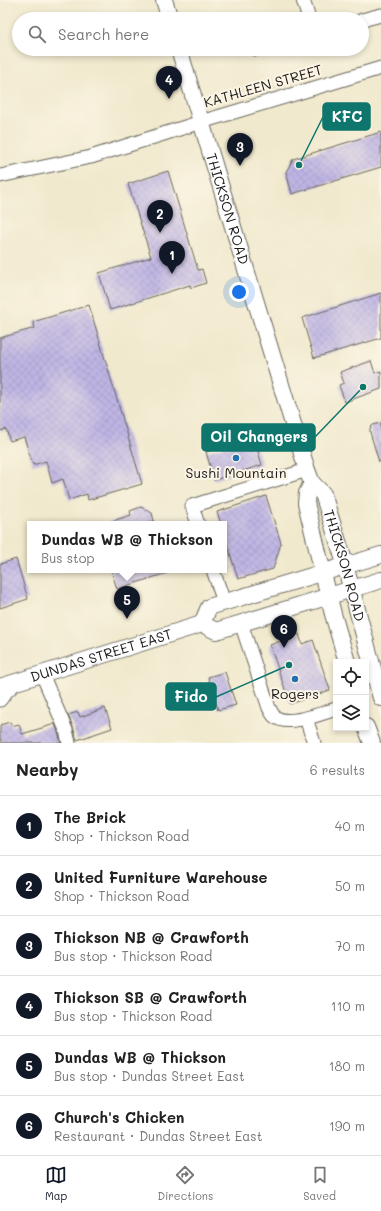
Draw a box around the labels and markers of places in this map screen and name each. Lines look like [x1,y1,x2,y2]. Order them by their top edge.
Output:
pin: 4 [156,66,182,99]
callout: KFC [323,103,370,130]
pin: 3 [227,133,253,166]
pin: 2 [147,200,173,233]
pin: 1 [159,241,185,274]
callout: Oil Changers [202,424,315,451]
marker: Sushi Mountain [231,453,241,463]
place label: Sushi Mountain [186,463,286,482]
pin: 5 [114,586,140,619]
pin: 6 [271,615,297,648]
marker: Rogers [290,674,300,684]
callout: Fido [166,683,216,710]
place label: Rogers [271,684,319,703]

